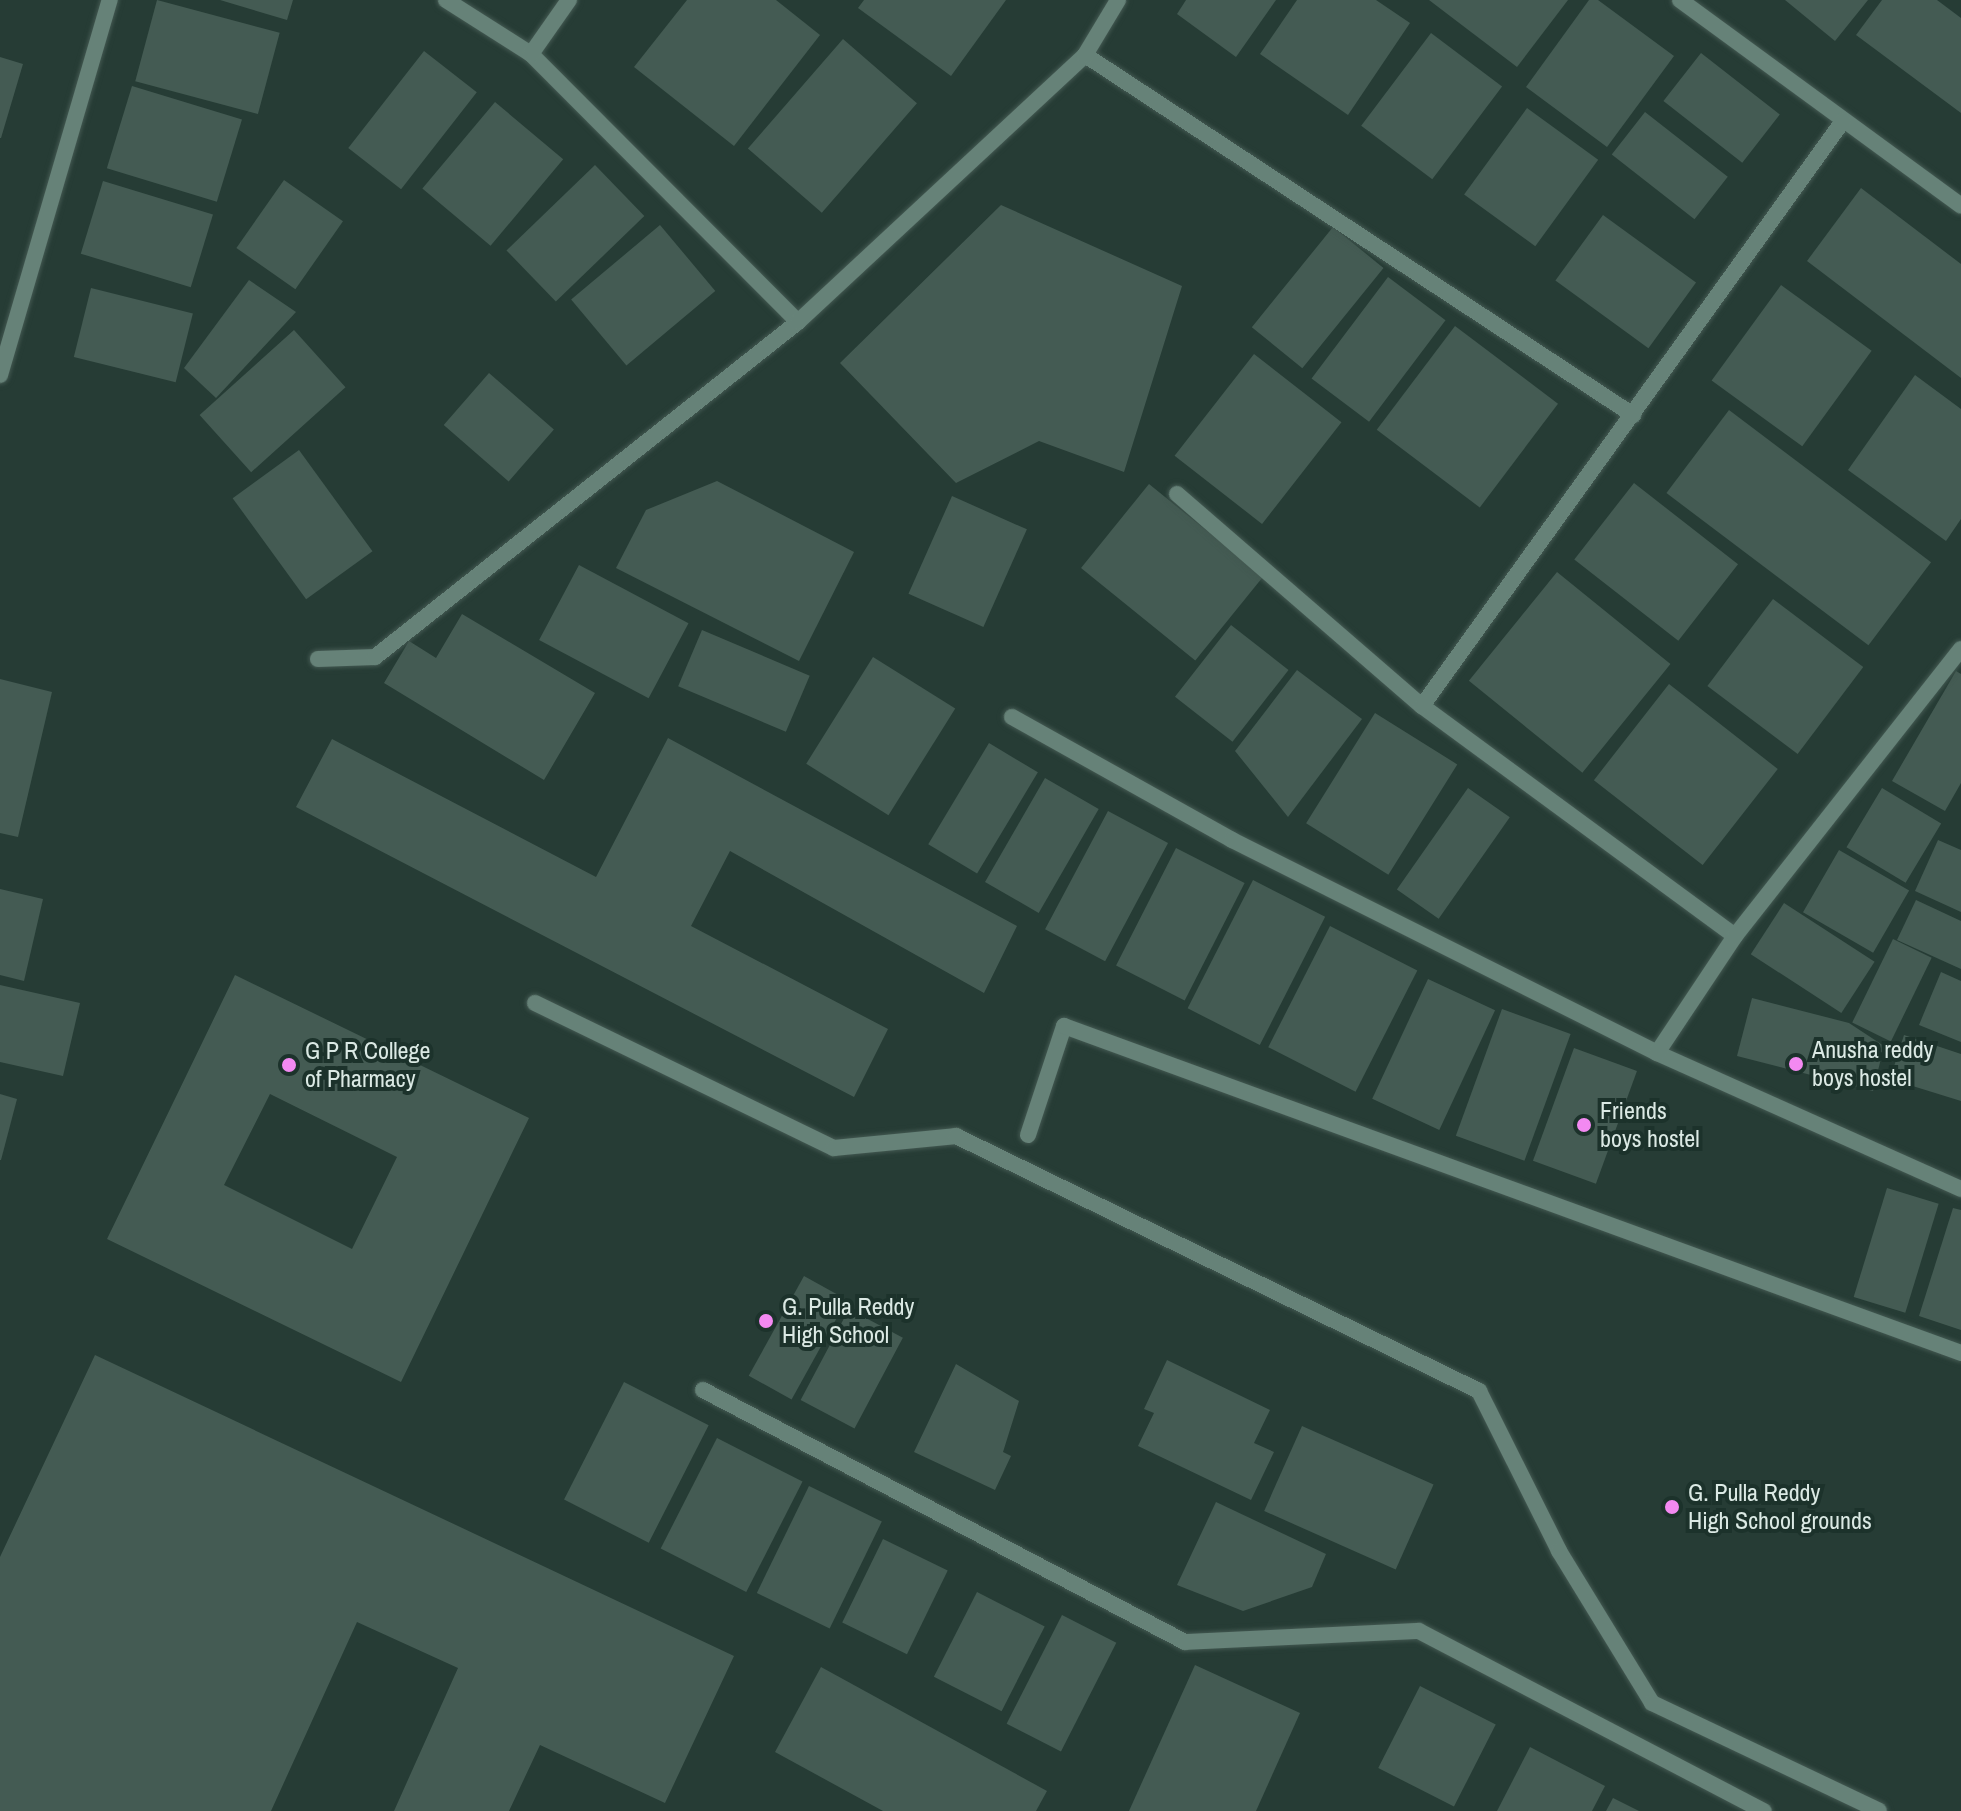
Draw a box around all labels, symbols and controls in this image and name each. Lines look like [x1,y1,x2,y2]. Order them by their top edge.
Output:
place label: Anusha reddy boys hostel [1812,1036,1933,1092]
place label: G P R College of Pharmacy [305,1037,431,1093]
marker: Anusha reddy boys hostel [1787,1055,1805,1073]
marker: G P R College of Pharmacy [280,1056,298,1074]
place label: Friends boys hostel [1600,1097,1700,1153]
marker: Friends boys hostel [1575,1116,1593,1134]
place label: G. Pulla Reddy High School [782,1293,914,1349]
marker: G. Pulla Reddy High School [757,1312,775,1330]
place label: G. Pulla Reddy High School grounds [1688,1479,1872,1535]
marker: G. Pulla Reddy High School grounds [1663,1498,1681,1516]

